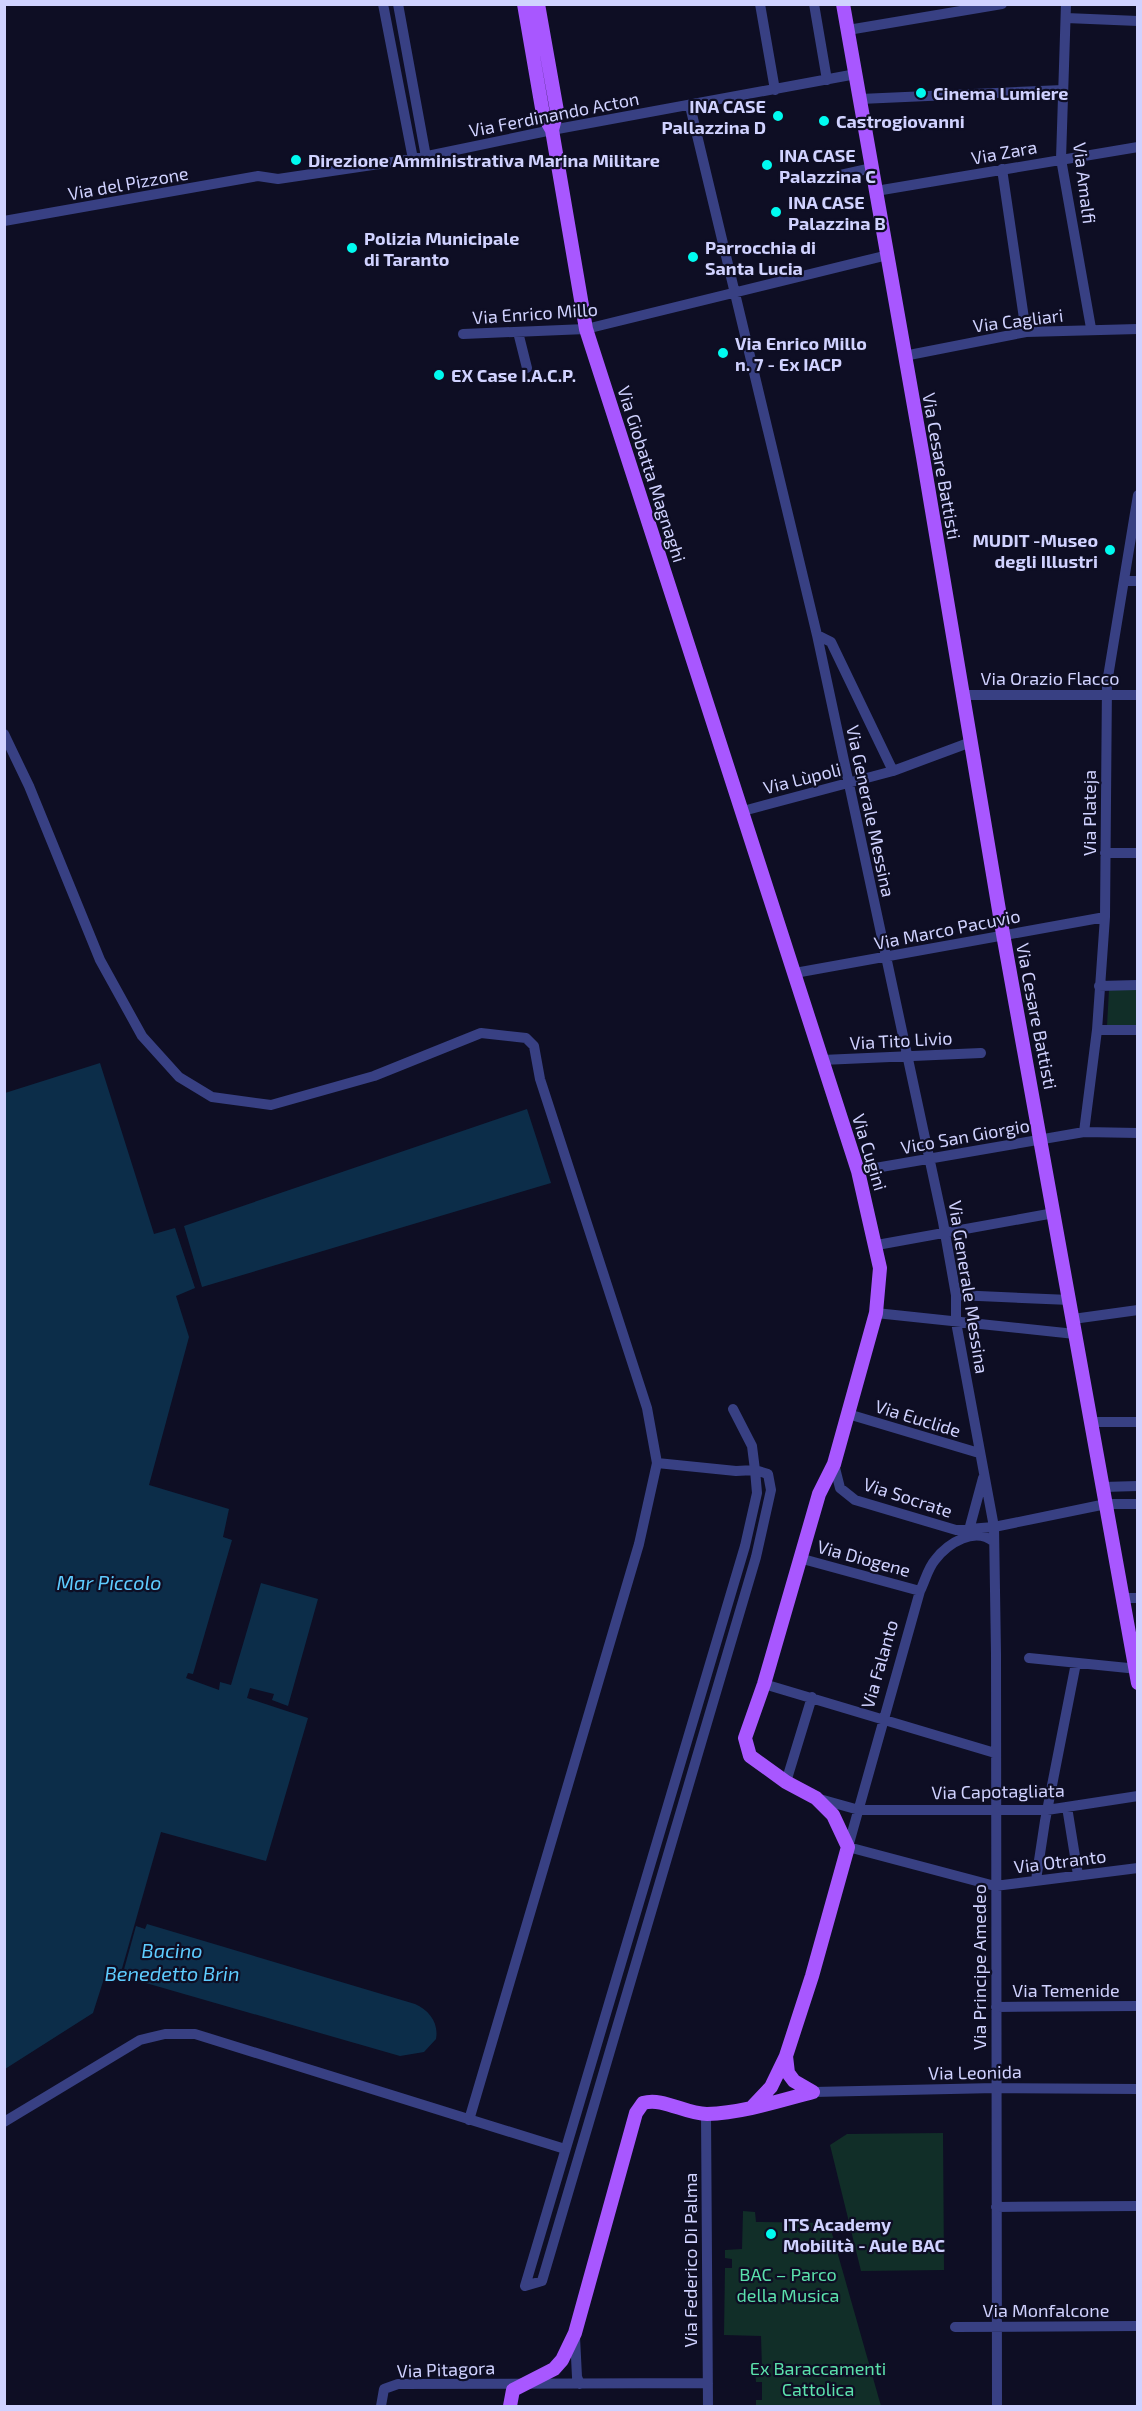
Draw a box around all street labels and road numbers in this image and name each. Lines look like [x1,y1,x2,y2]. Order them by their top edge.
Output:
street label: Via Ferdinando Acton [467,87,641,141]
street label: Via Zara [969,135,1039,169]
street label: Via Amalfi [1069,141,1101,225]
street label: Via del Pizzone [66,162,190,204]
street label: Via Enrico Millo [472,298,598,328]
street label: Via Cagliari [972,304,1064,336]
street label: Via Giobatta Magnaghi [613,383,691,565]
street label: Via Cesare Battisti [918,391,966,541]
street label: Via Orazio Flacco [981,667,1119,689]
street label: Via Generale Messina [842,723,900,899]
street label: Via Lùpoli [761,758,843,798]
street label: Via Plateja [1078,770,1100,856]
street label: Via Marco Pacuvio [872,904,1022,954]
street label: Via Cesare Battisti [1012,941,1062,1091]
street label: Via Tito Livio [849,1026,953,1054]
street label: Via Cugini [848,1111,892,1193]
street label: Vico San Giorgio [899,1114,1031,1158]
street label: Via Generale Messina [944,1199,994,1375]
street label: Via Euclide [873,1395,963,1441]
street label: Via Socrate [861,1472,955,1522]
street label: Via Diogene [815,1535,913,1581]
street label: Via Falanto [856,1617,902,1711]
street label: Via Capotagliata [931,1779,1065,1803]
street label: Via Otranto [1013,1844,1107,1878]
street label: Via Principe Amedeo [968,1884,990,2050]
street label: Via Temenide [1012,1979,1120,2001]
street label: Via Leonida [928,2060,1022,2084]
street label: Via Federico Di Palma [679,2173,701,2347]
street label: Via Monfalcone [983,2299,1109,2321]
street label: Via Pitagora [396,2356,496,2382]

